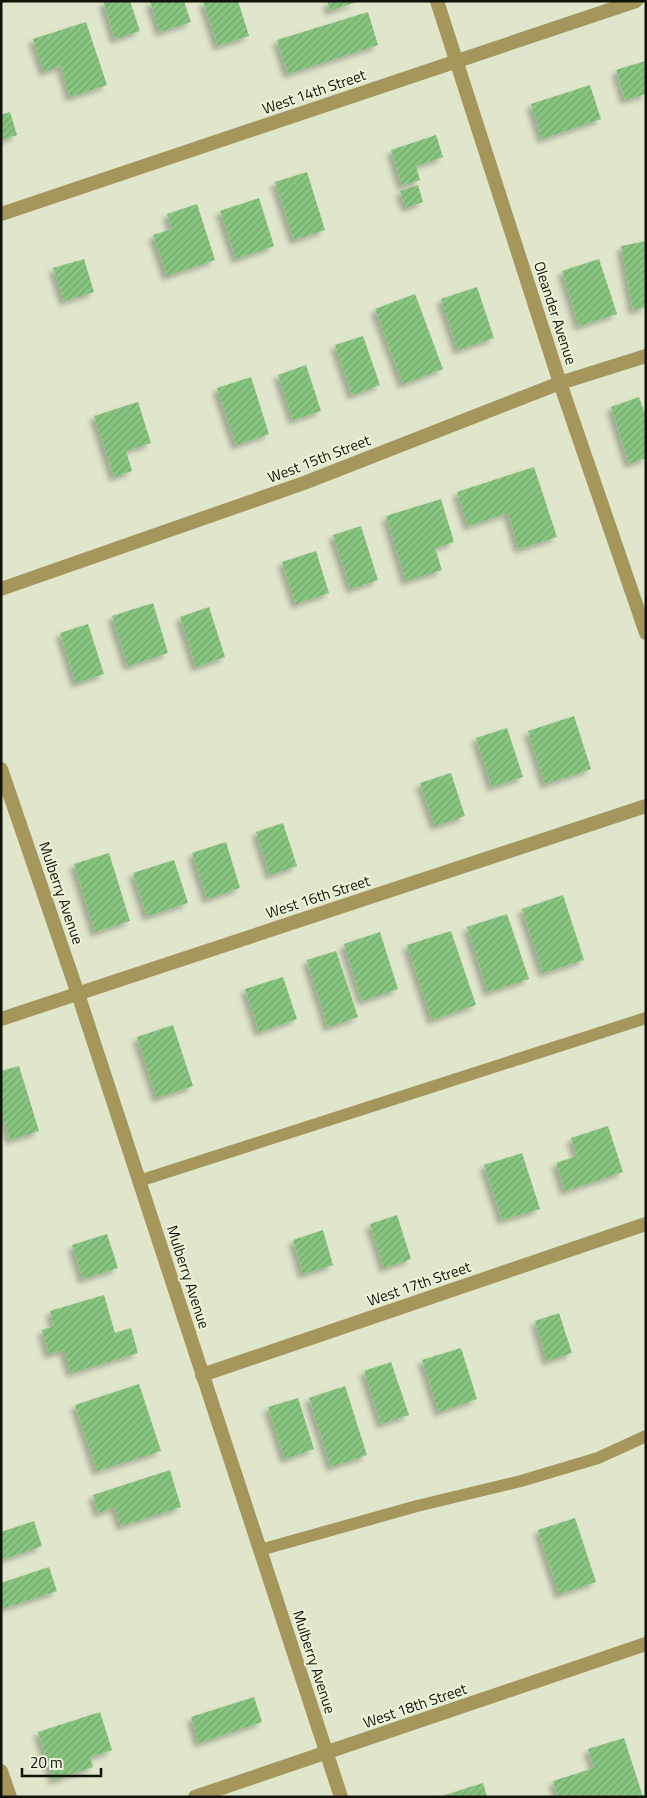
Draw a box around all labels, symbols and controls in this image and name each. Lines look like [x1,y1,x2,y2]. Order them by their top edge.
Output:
street label: West 14th Street [259,63,369,120]
street label: Oleander Avenue [528,258,583,367]
street label: West 15th Street [264,428,374,489]
street label: Mulberry Avenue [33,838,90,947]
street label: West 16th Street [263,869,374,924]
street label: Mulberry Avenue [161,1222,216,1331]
street label: West 17th Street [364,1255,474,1312]
street label: Mulberry Avenue [287,1607,342,1716]
street label: West 18th Street [360,1677,470,1734]
scale bar [22,1746,101,1778]
text: 20 m [30,1751,63,1774]

